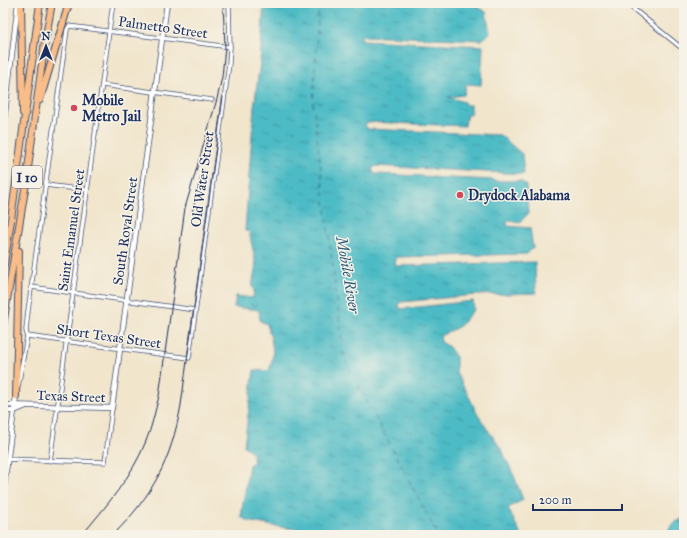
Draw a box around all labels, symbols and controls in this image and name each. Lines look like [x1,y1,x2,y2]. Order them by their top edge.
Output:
street label: Palmetto Street [117,13,209,42]
north arrow [26,26,66,66]
text: N [41,30,51,43]
place label: Mobile Metro Jail [82,92,143,126]
marker: Mobile Metro Jail [69,103,79,113]
street label: Old Water Street [187,130,218,228]
road number: I 10 [12,166,42,188]
street label: Saint Emanuel Street [54,168,89,292]
street label: South Royal Street [109,176,142,286]
place label: Drydock Alabama [468,187,571,205]
marker: Drydock Alabama [455,190,465,200]
water label: Mobile River [332,233,364,316]
street label: Short Texas Street [56,321,162,352]
street label: Texas Street [36,387,106,406]
scale bar [533,486,622,512]
text: 200 m [539,493,572,507]

